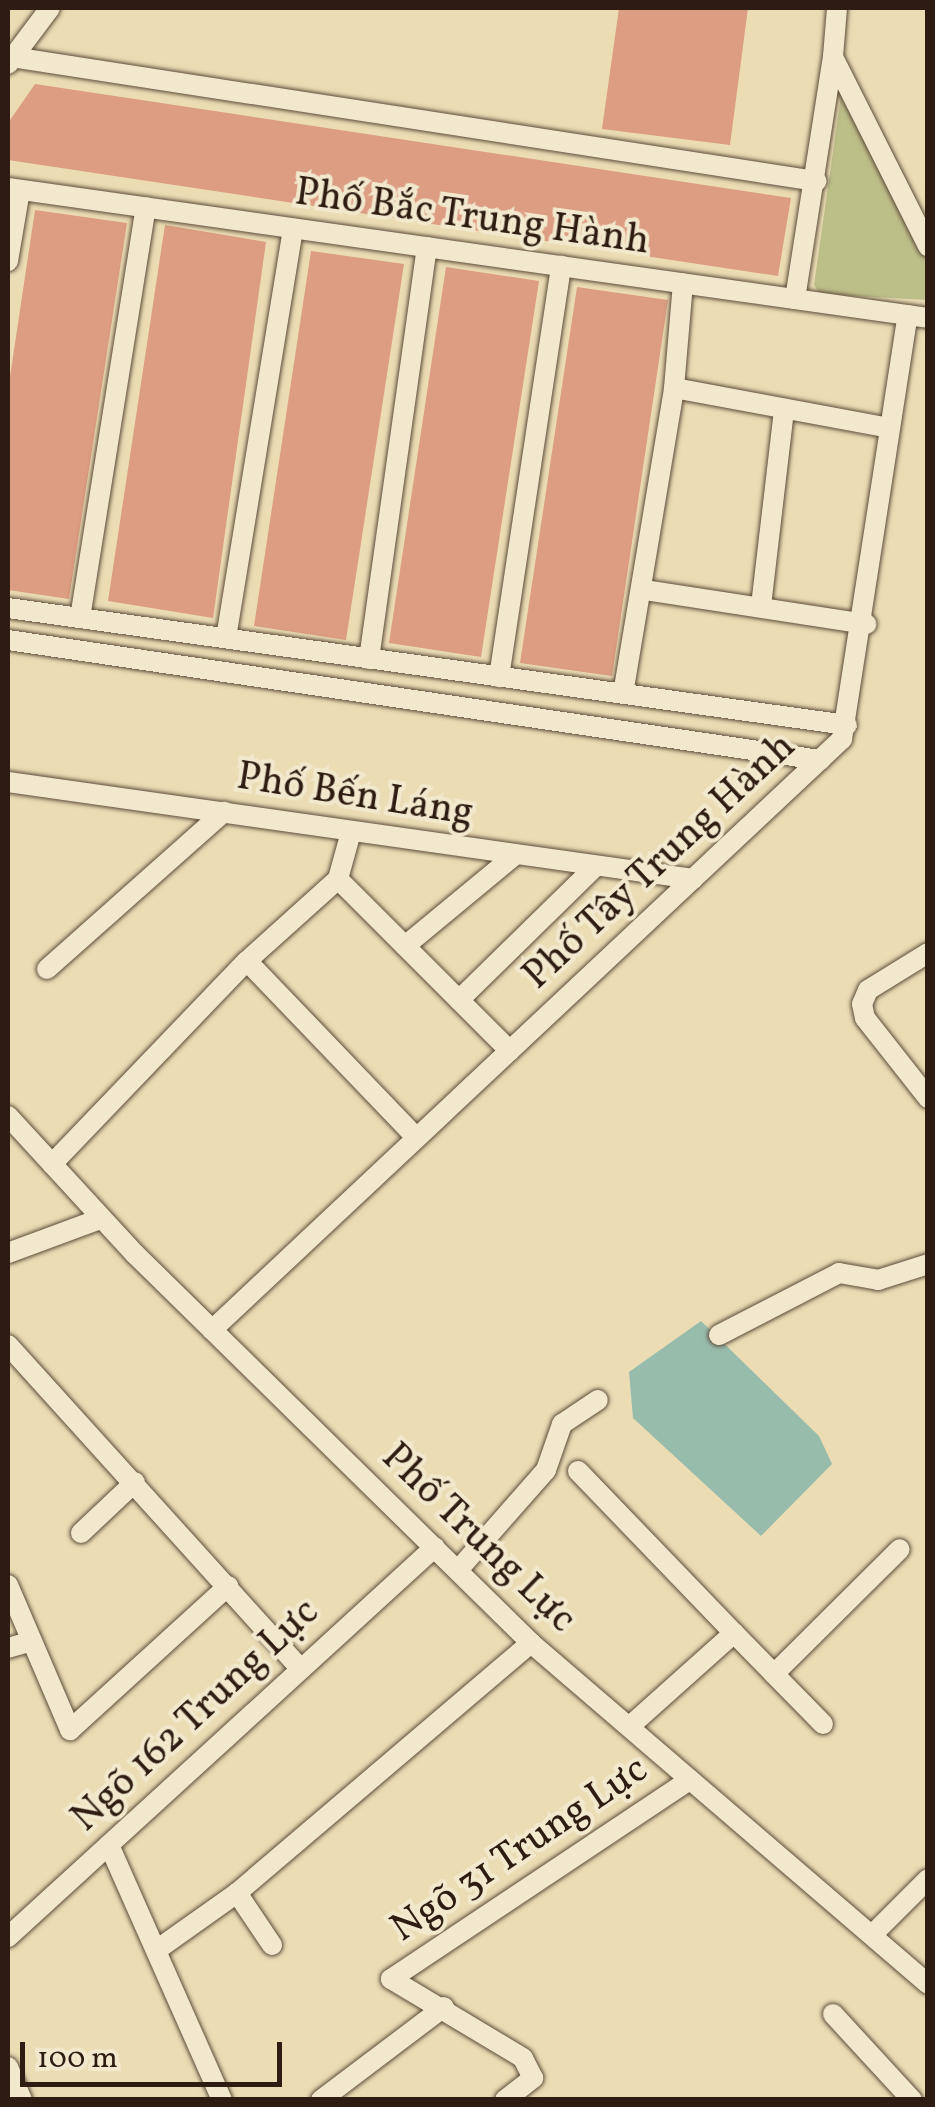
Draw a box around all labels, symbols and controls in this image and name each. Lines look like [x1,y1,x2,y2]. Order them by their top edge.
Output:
street label: Phố Bắc Trung Hành [291,169,653,267]
street label: Phố Tây Trung Hành [513,722,807,1002]
street label: Phố Bến Láng [233,754,477,838]
street label: Phố Trung Lực [370,1434,586,1644]
street label: Ngõ 162 Trung Lực [62,1589,330,1843]
street label: Ngõ 31 Trung Lực [382,1746,658,1954]
scale bar [25,2022,288,2084]
text: 100 m [37,2038,118,2080]

